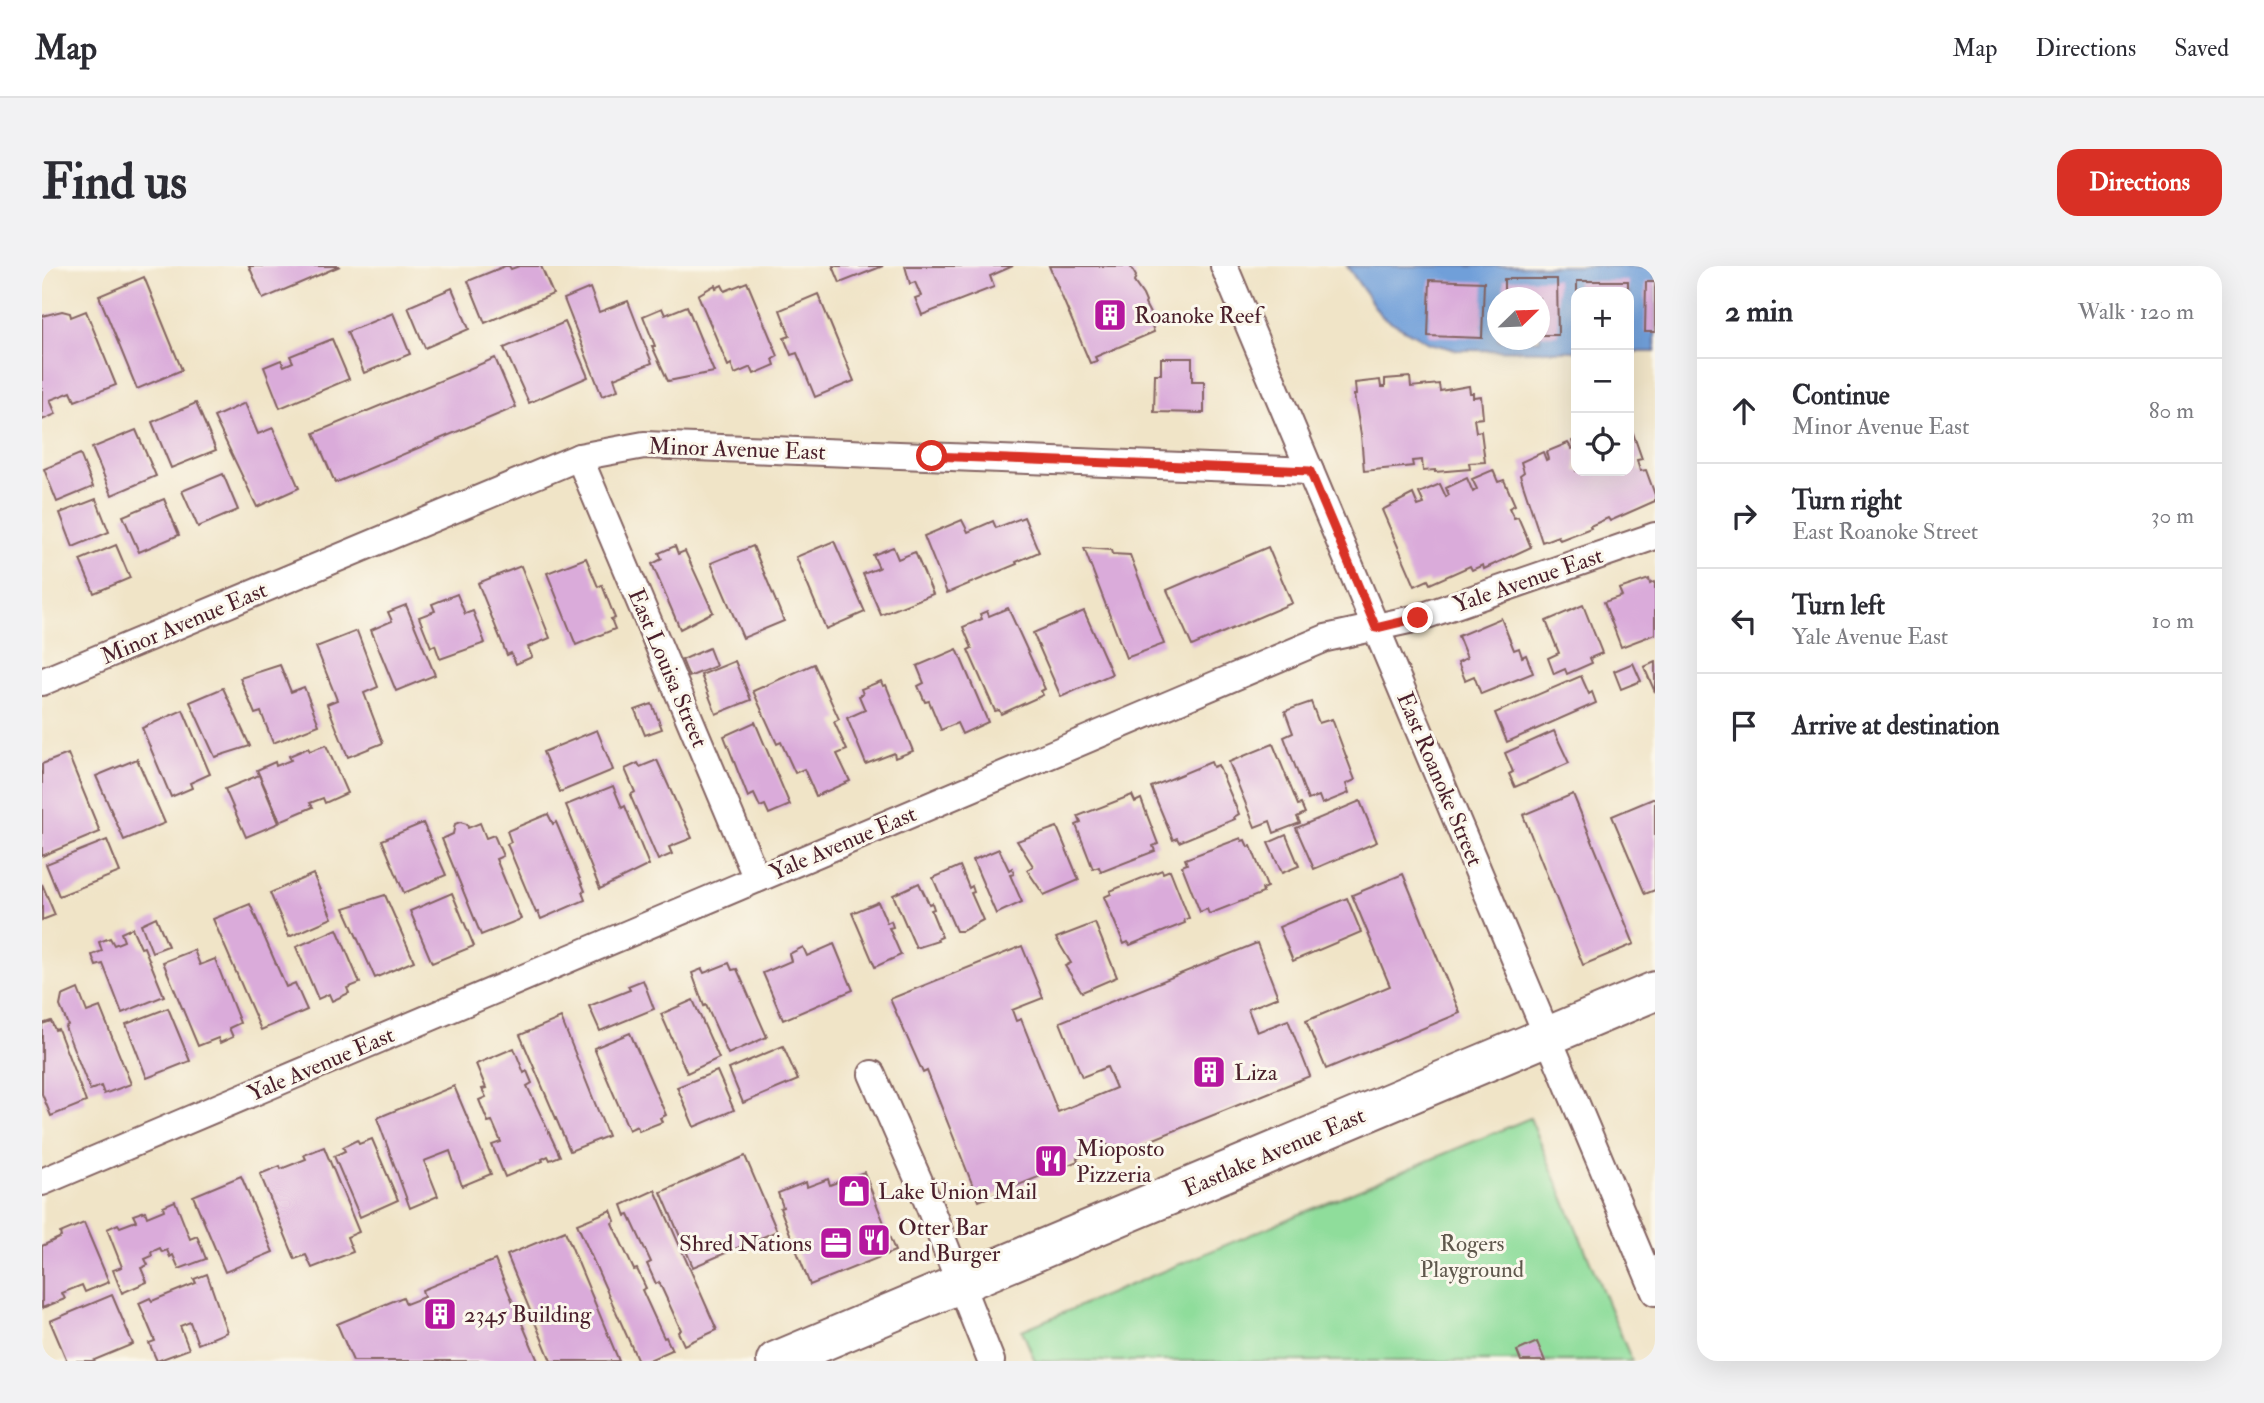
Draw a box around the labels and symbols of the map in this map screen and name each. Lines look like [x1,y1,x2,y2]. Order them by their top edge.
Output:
north arrow [1487,287,1550,350]
building icon: Roanoke Reef [1091,296,1129,334]
place label: Roanoke Reef [1134,301,1265,330]
street label: Minor Avenue East [648,431,826,467]
route start [916,440,947,471]
street label: Yale Avenue East [1449,541,1607,619]
street label: Minor Avenue East [97,575,271,671]
street label: East Louisa Street [622,584,714,752]
route end [1402,602,1433,633]
street label: East Roanoke Street [1390,688,1490,870]
street label: Yale Avenue East [765,799,921,887]
street label: Yale Avenue East [243,1020,399,1108]
building icon: Liza [1190,1053,1228,1091]
place label: Liza [1234,1058,1278,1087]
street label: Eastlake Avenue East [1179,1101,1369,1203]
place label: Mioposto Pizzeria [1076,1134,1164,1189]
restaurant icon: Mioposto Pizzeria [1032,1142,1070,1180]
shop icon: Lake Union Mail [835,1172,873,1210]
place label: Lake Union Mail [878,1177,1037,1206]
place label: Otter Bar and Burger [898,1213,1001,1268]
restaurant icon: Otter Bar and Burger [855,1221,893,1259]
office icon: Shred Nations [817,1224,855,1262]
place label: Shred Nations [679,1229,812,1258]
park label: Rogers Playground [1420,1229,1524,1284]
building icon: 2345 Building [421,1295,459,1333]
place label: 2345 Building [464,1300,592,1329]

